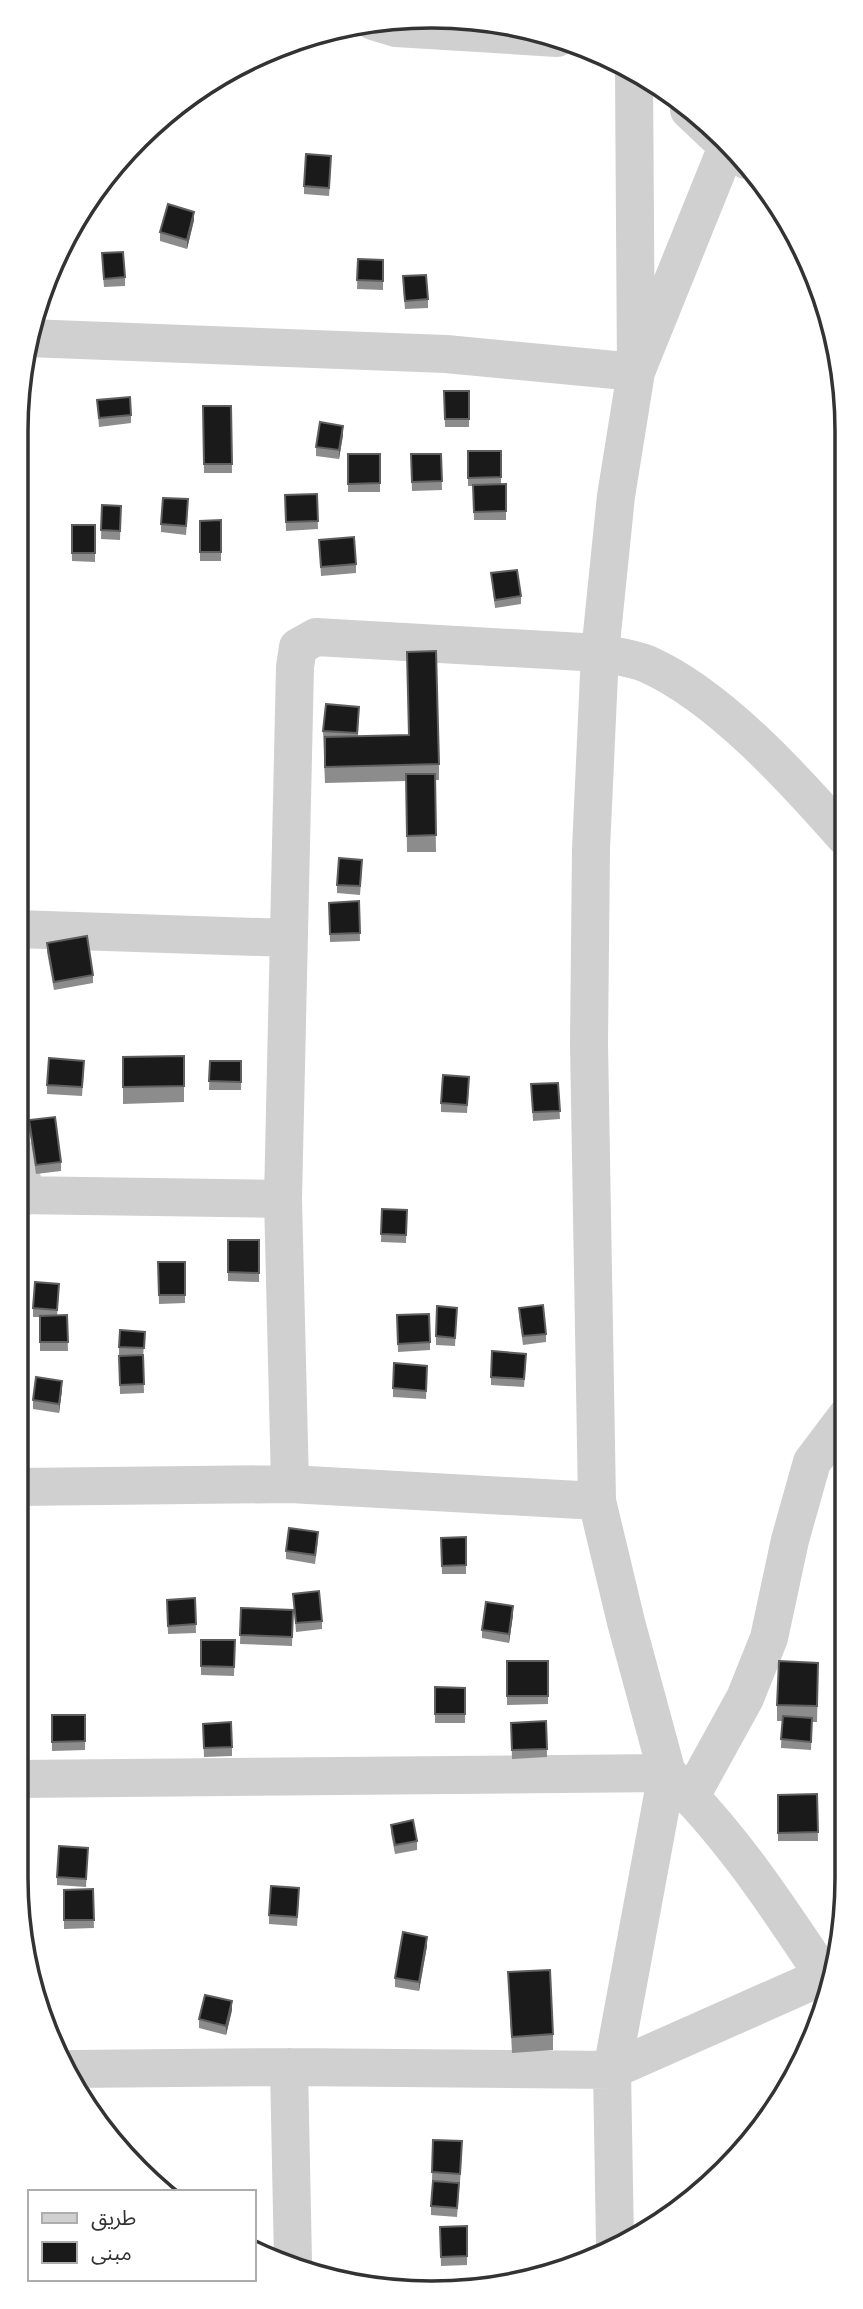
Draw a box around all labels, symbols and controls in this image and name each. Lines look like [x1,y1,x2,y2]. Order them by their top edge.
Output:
legend [28,2190,256,2281]
text: طريق [91,2205,136,2231]
text: مبنى [91,2240,132,2265]

